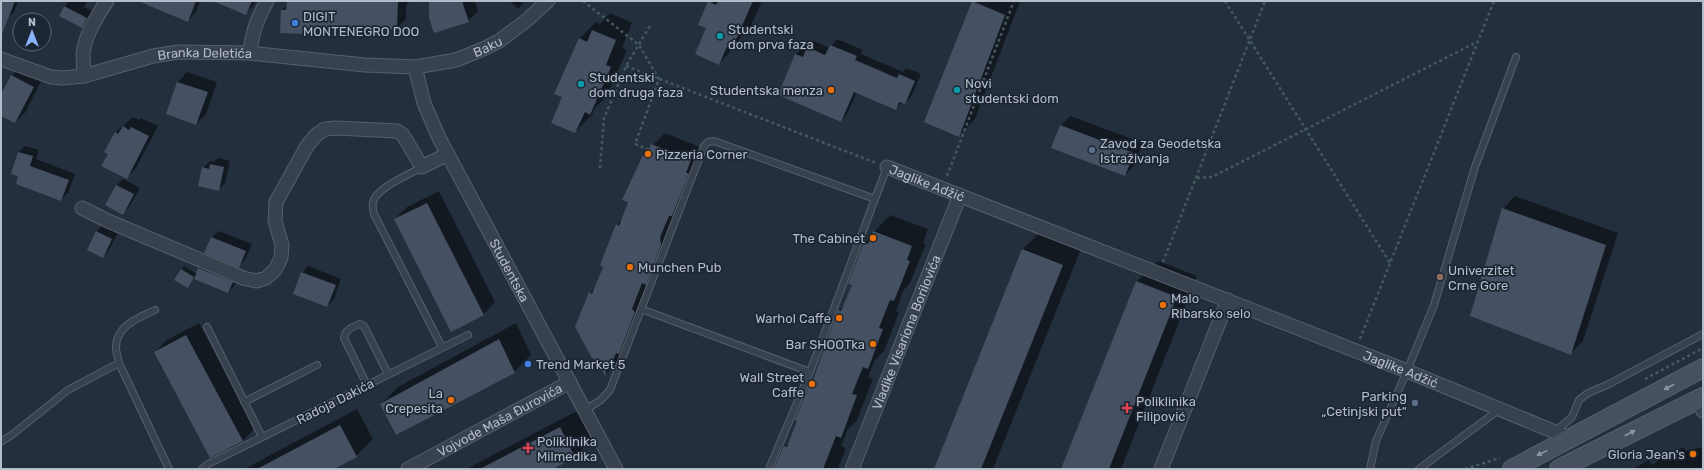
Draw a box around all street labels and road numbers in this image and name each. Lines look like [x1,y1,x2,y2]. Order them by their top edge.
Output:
street label: Baku [471,34,505,60]
street label: Branka Deletića [156,45,252,63]
street label: Jaglike Adžić [887,162,967,205]
street label: Studentska [486,236,532,304]
street label: Vladike Visariona Borilovića [869,253,944,412]
street label: Jaglike Adžić [1361,348,1440,391]
street label: Radoja Dakića [294,375,376,427]
street label: Vojvode Maša Đurovića [435,381,565,460]

